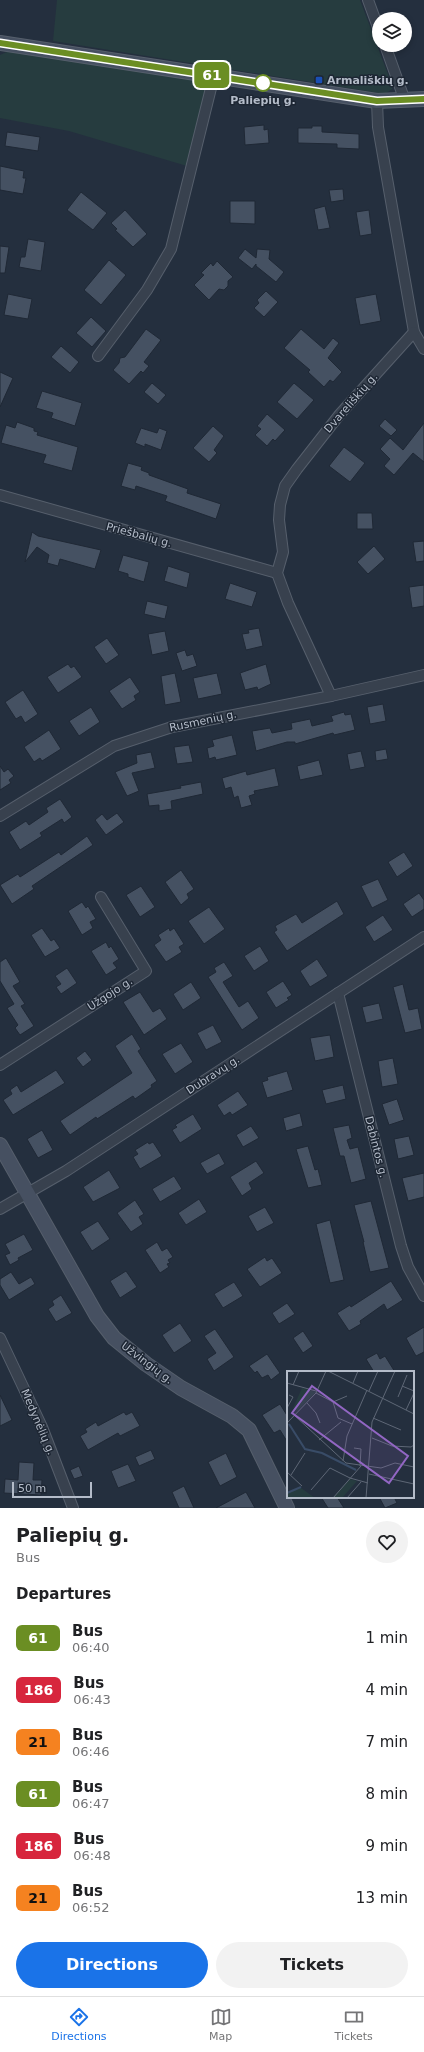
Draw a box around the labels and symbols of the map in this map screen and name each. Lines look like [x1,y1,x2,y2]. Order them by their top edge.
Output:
line badge: 61 [194,62,230,88]
marker: Paliepių g. [254,74,272,92]
place label: Armališkių g. [327,74,409,87]
marker: Armališkių g. [314,75,324,85]
place label: Paliepių g. [230,94,296,107]
street label: Dvareliškių g. [321,370,381,436]
street label: Priešbalių g. [105,520,173,550]
street label: Rusmenių g. [168,708,238,734]
street label: Užgojo g. [85,975,135,1013]
street label: Dubravų g. [184,1053,242,1097]
street label: Dabintos g. [362,1115,390,1179]
street label: Užvingių g. [119,1339,175,1387]
inset map [287,1371,414,1498]
street label: Medynėlių g. [18,1387,58,1457]
scale bar [12,1480,92,1499]

